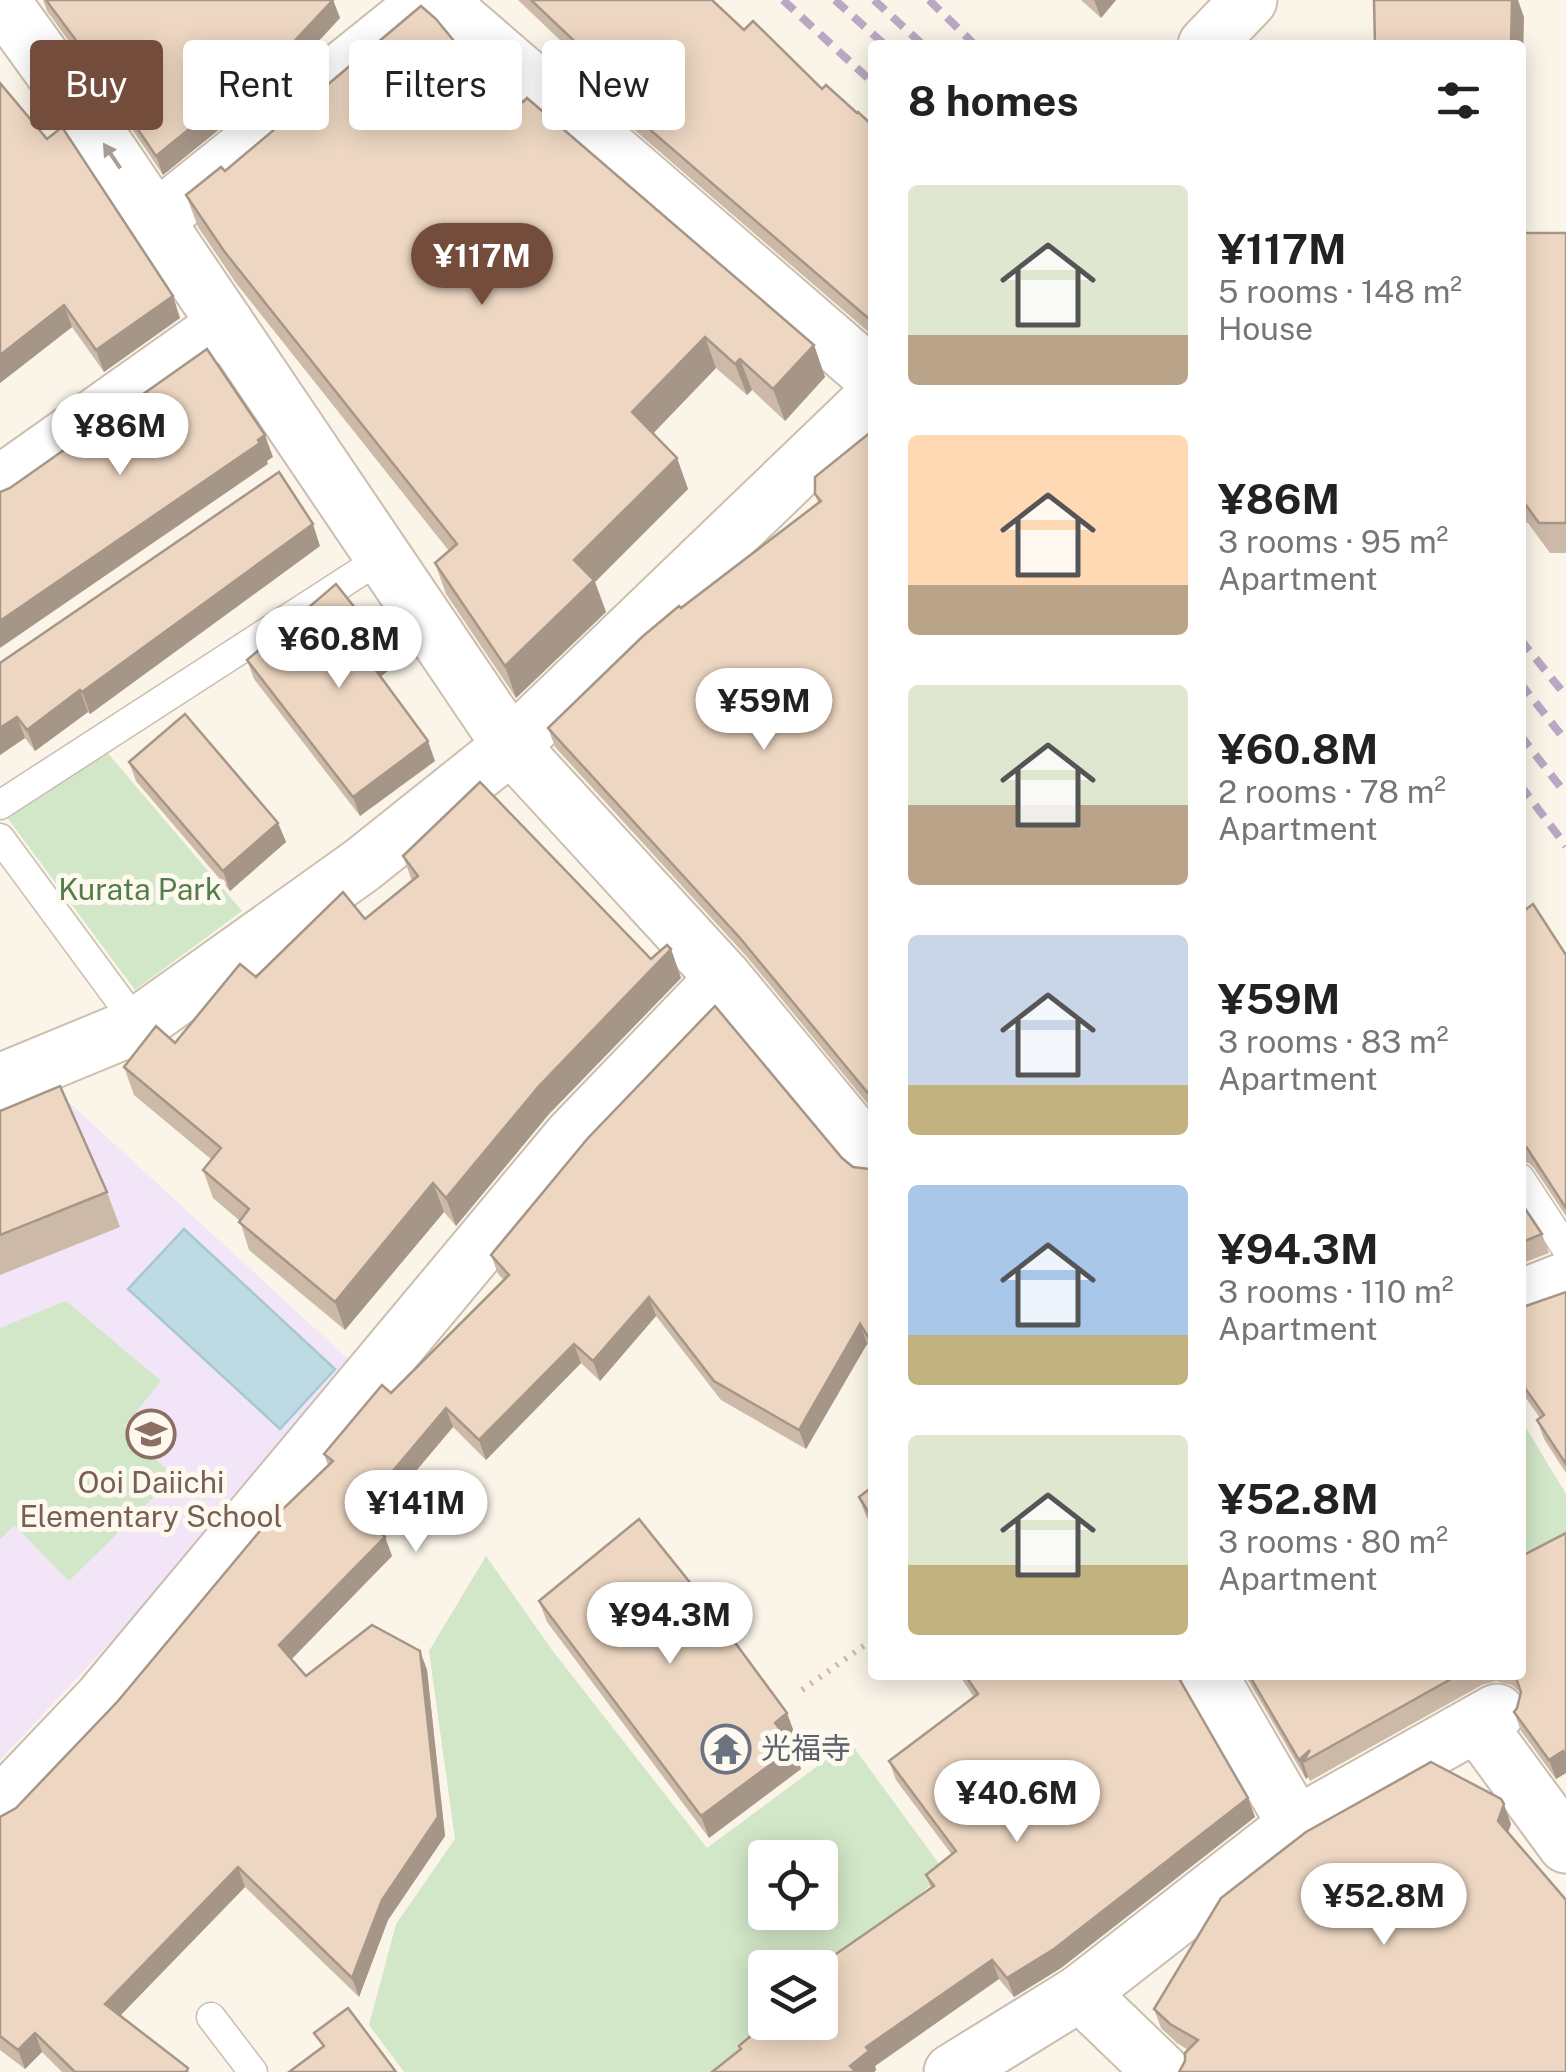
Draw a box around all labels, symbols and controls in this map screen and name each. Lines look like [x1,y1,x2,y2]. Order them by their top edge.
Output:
chip: Buy [30,40,163,130]
chip: Rent [183,40,329,130]
chip: Filters [349,40,522,130]
chip: New [542,40,685,130]
icon: filters [1431,73,1486,128]
text: 8 homes [908,76,1079,125]
one-way arrow [104,142,122,169]
pin: ¥117M [412,223,552,308]
text: ¥117M [1218,224,1346,273]
icon: home [988,225,1108,345]
text: ¥117M [433,237,531,274]
text: 5 rooms · 148 m² [1218,273,1462,310]
text: House [1218,310,1313,347]
pin: ¥86M [61,393,179,478]
text: ¥86M [74,407,166,444]
text: ¥86M [1218,474,1340,523]
icon: home [988,475,1108,595]
text: 3 rooms · 95 m² [1218,523,1448,560]
text: Apartment [1218,560,1378,597]
pin: ¥60.8M [258,606,420,691]
text: ¥60.8M [278,620,400,657]
pin: ¥59M [705,668,823,753]
text: ¥59M [717,682,811,719]
text: ¥60.8M [1218,724,1378,773]
icon: home [988,725,1108,845]
text: 2 rooms · 78 m² [1218,773,1446,810]
text: Apartment [1218,810,1378,847]
park label: Kurata Park [58,871,222,907]
text: ¥59M [1218,974,1340,1023]
icon: home [988,975,1108,1095]
text: 3 rooms · 83 m² [1218,1023,1449,1060]
text: Apartment [1218,1060,1378,1097]
text: ¥94.3M [1218,1224,1379,1273]
icon: home [988,1225,1108,1345]
text: 3 rooms · 110 m² [1218,1273,1454,1310]
text: Apartment [1218,1310,1378,1347]
school or university icon: Ooi Daiichi Elementary School [125,1408,177,1460]
place label: Ooi Daiichi Elementary School [19,1464,283,1534]
pin: ¥141M [346,1470,486,1555]
text: ¥52.8M [1218,1474,1379,1523]
icon: home [988,1475,1108,1595]
text: ¥141M [367,1484,465,1521]
text: 3 rooms · 80 m² [1218,1523,1448,1560]
text: Apartment [1218,1560,1378,1597]
pin: ¥94.3M [589,1582,751,1667]
text: ¥94.3M [609,1596,731,1633]
temple icon: 光福寺 [700,1723,752,1775]
place label: 光福寺 [761,1730,851,1766]
pin: ¥40.6M [936,1760,1098,1845]
text: ¥40.6M [956,1774,1078,1811]
map controls [748,1840,838,2040]
button: locate [748,1840,838,1930]
pin: ¥52.8M [1303,1863,1465,1948]
text: ¥52.8M [1323,1877,1445,1914]
button: layers [748,1950,838,2040]

